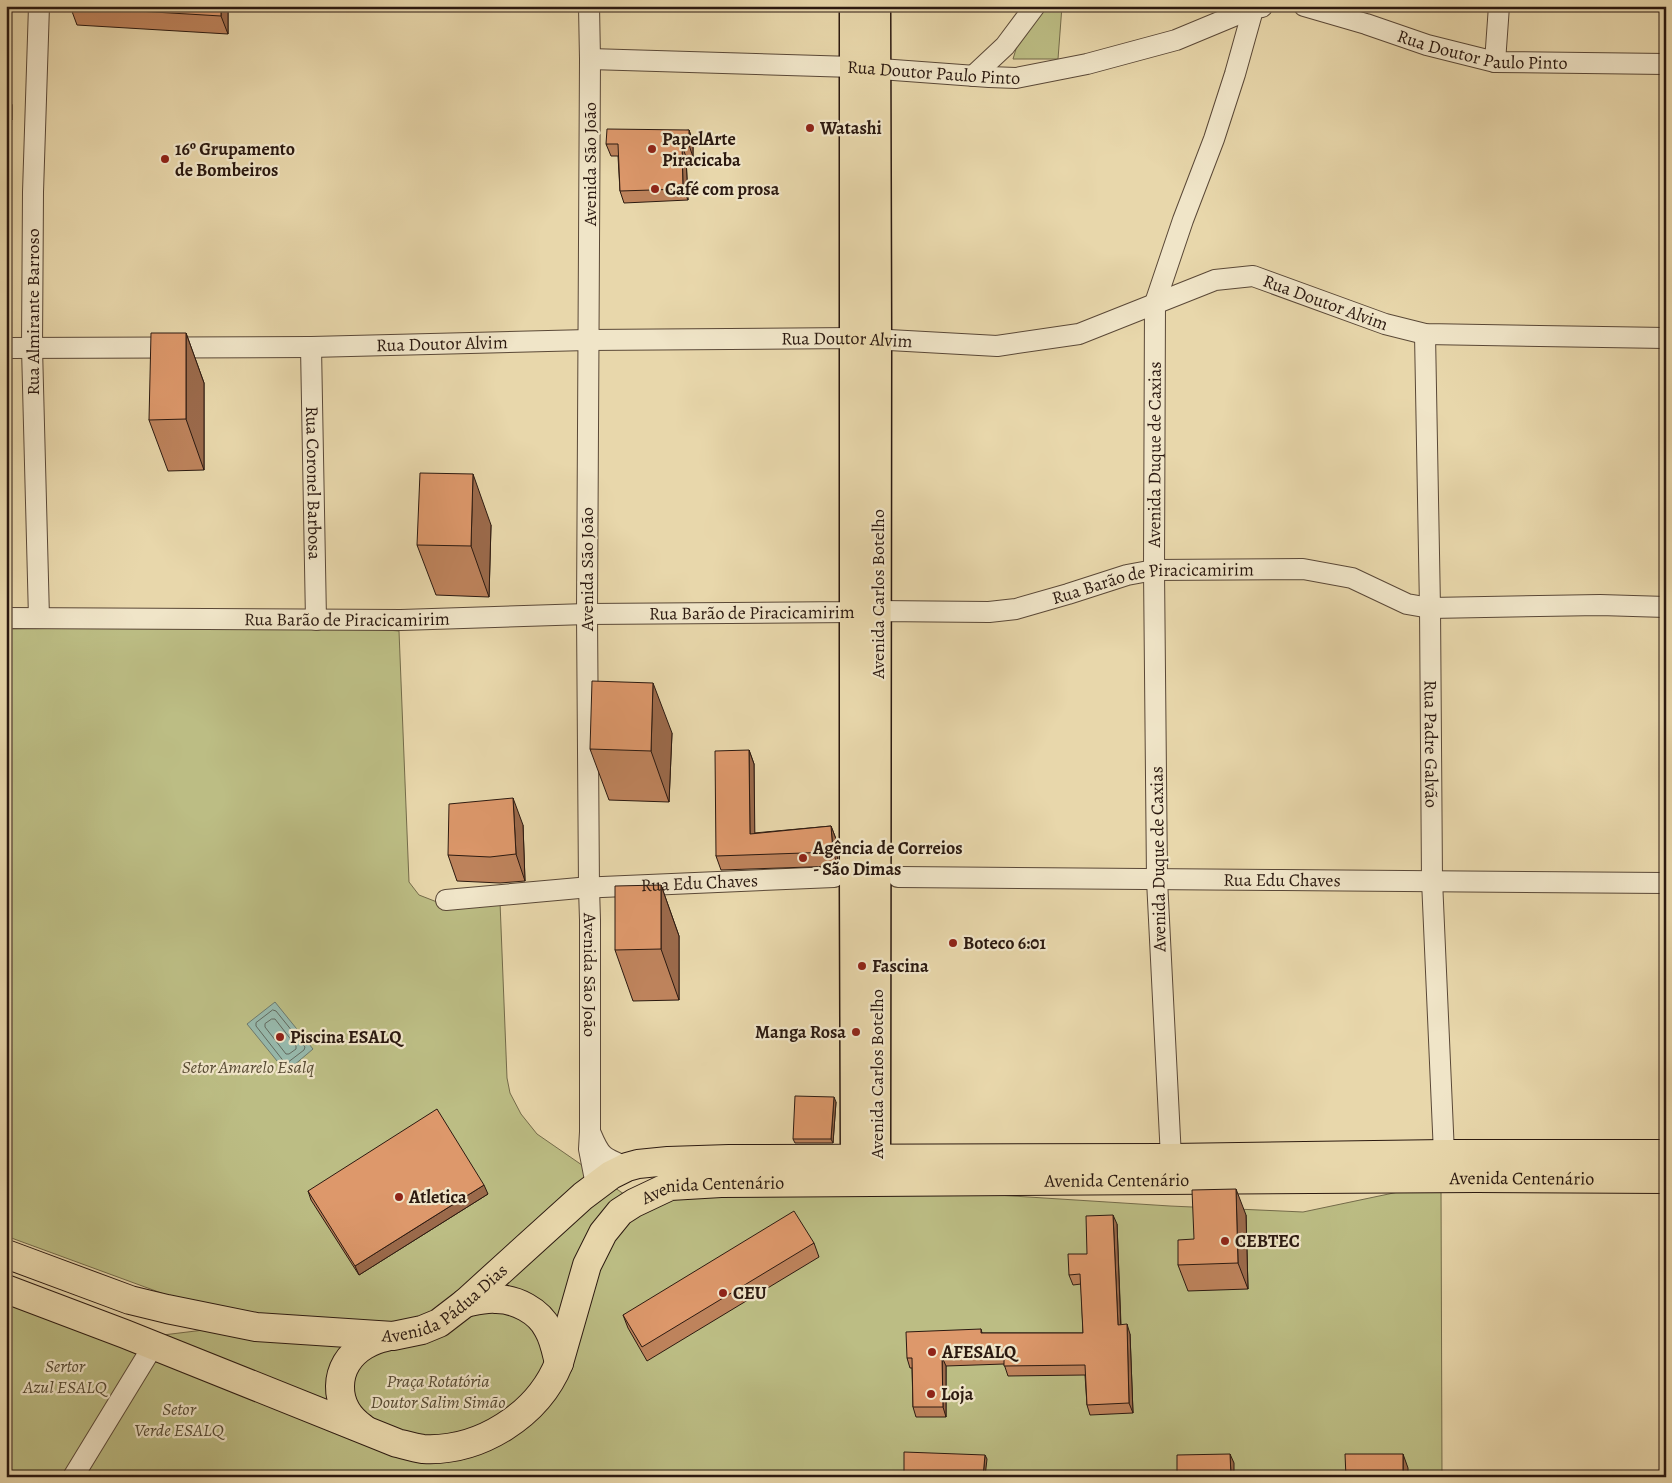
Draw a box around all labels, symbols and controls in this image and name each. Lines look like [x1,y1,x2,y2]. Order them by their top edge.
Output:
street label: Rua Doutor Paulo Pinto [1394,24,1568,75]
street label: Rua Doutor Paulo Pinto [847,55,1021,90]
street label: Avenida São João [578,102,602,227]
place label: Watashi [819,116,882,140]
marker: Watashi [804,122,816,134]
place label: PapelArte Piracicaba [662,127,741,172]
place label: 16º Grupamento de Bombeiros [175,137,295,182]
marker: PapelArte Piracicaba [646,143,658,155]
marker: 16º Grupamento de Bombeiros [159,153,171,165]
place label: Café com prosa [665,177,780,201]
marker: Café com prosa [649,183,661,195]
street label: Rua Almirante Barroso [21,228,45,396]
street label: Rua Doutor Alvim [1260,269,1392,336]
street label: Rua Doutor Alvim [781,326,913,353]
street label: Rua Doutor Alvim [376,330,508,357]
street label: Avenida Duque de Caxias [1142,361,1167,548]
street label: Rua Coronel Barbosa [300,406,327,561]
street label: Avenida São João [575,507,599,632]
street label: Avenida Carlos Botelho [866,509,890,680]
street label: Rua Barão de Piracicamirim [1049,557,1254,610]
street label: Rua Barão de Piracicamirim [649,600,855,626]
street label: Rua Barão de Piracicamirim [244,606,450,632]
street label: Rua Padre Galvão [1419,680,1443,808]
street label: Avenida Duque de Caxias [1144,766,1172,953]
place label: Agência de Correios - São Dimas [812,836,963,881]
marker: Agência de Correios - São Dimas [797,852,809,864]
street label: Rua Edu Chaves [640,868,759,897]
street label: Rua Edu Chaves [1223,868,1341,892]
street label: Avenida São João [578,911,602,1037]
place label: Boteco 6:01 [963,931,1046,955]
marker: Boteco 6:01 [947,937,959,949]
place label: Fascina [872,954,929,978]
marker: Fascina [856,960,868,972]
street label: Avenida Carlos Botelho [865,989,889,1160]
place label: Manga Rosa [755,1020,846,1044]
place label: Piscina ESALQ [290,1025,404,1049]
marker: Manga Rosa [850,1026,862,1038]
marker: Piscina ESALQ [274,1031,286,1043]
park label: Setor Amarelo Esalq [182,1055,314,1079]
street label: Avenida Centenário [1448,1166,1594,1191]
street label: Avenida Centenário [1043,1168,1189,1193]
street label: Avenida Centenário [637,1171,784,1210]
place label: Atletica [408,1185,467,1209]
marker: Atletica [393,1191,405,1203]
place label: CEBTEC [1235,1229,1300,1253]
marker: CEBTEC [1219,1235,1231,1247]
street label: Avenida Pádua Dias [380,1258,513,1348]
place label: CEU [733,1281,767,1305]
marker: CEU [717,1287,729,1299]
place label: AFESALQ [941,1340,1019,1364]
marker: AFESALQ [926,1346,938,1358]
park label: Sertor Azul ESALQ [22,1354,109,1399]
park label: Praça Rotatória Doutor Salim Simão [371,1369,505,1414]
place label: Loja [941,1382,974,1406]
marker: Loja [925,1388,937,1400]
park label: Setor Verde ESALQ [134,1397,226,1442]

